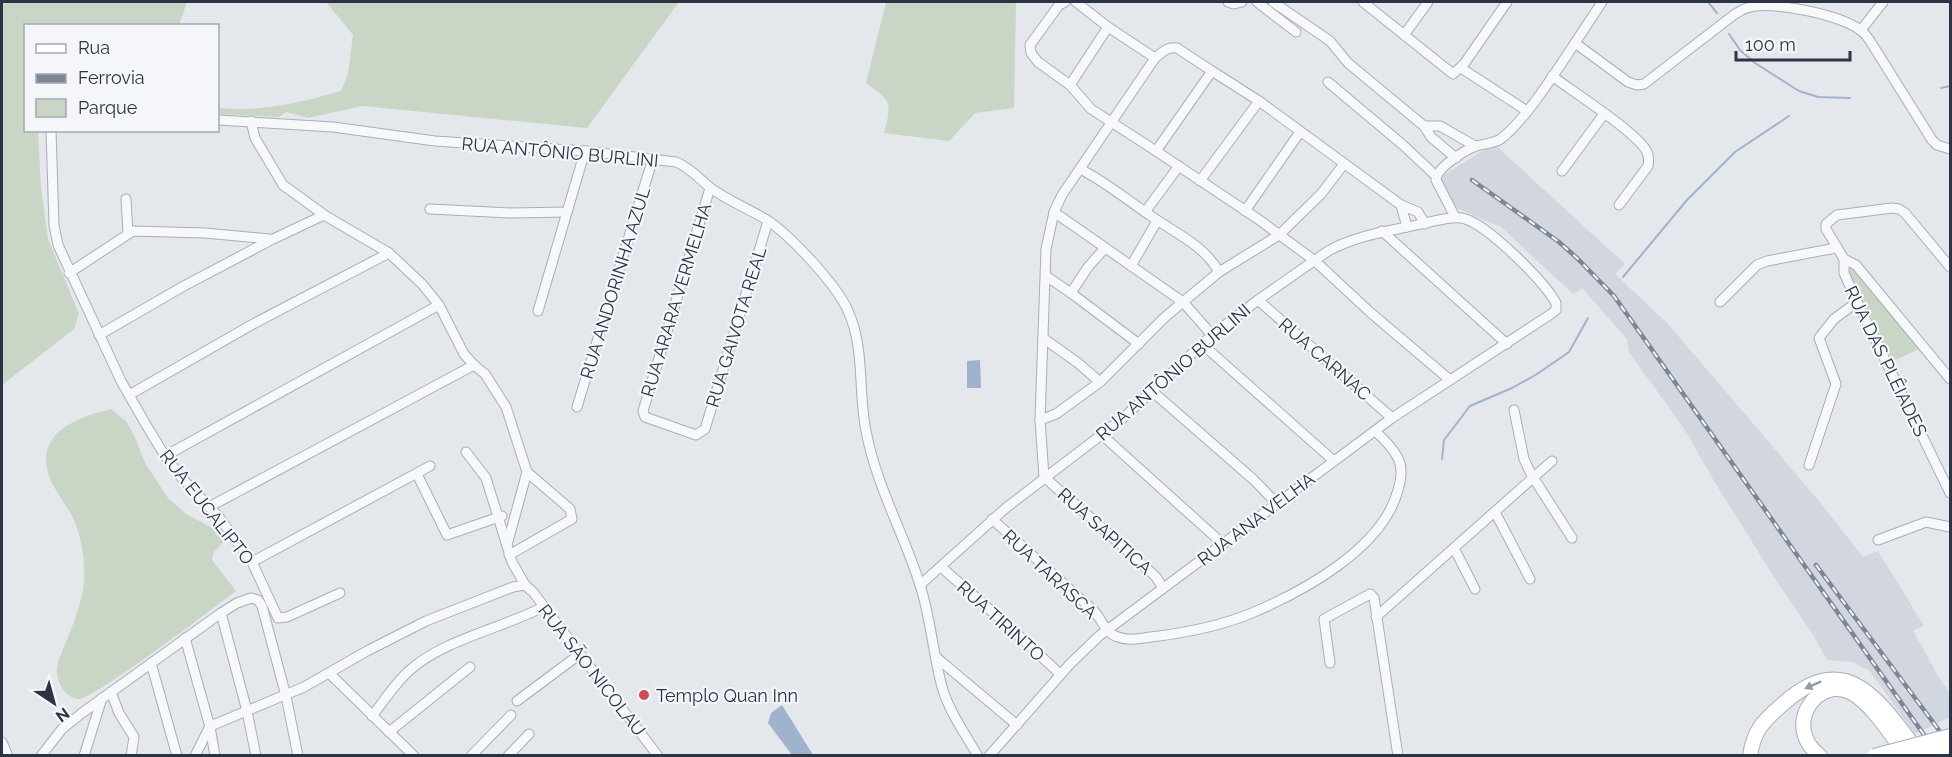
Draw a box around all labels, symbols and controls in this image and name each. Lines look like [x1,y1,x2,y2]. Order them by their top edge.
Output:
legend [24,24,219,132]
scale bar [1736,24,1850,62]
text: 100 m [1745,34,1796,55]
text: Rua [78,37,110,58]
text: Ferrovia [78,67,145,88]
text: Parque [78,97,138,118]
street label: RUA ANTÔNIO BURLINI [461,132,659,171]
street label: RUA ANDORINHA AZUL [576,184,654,381]
street label: RUA ARARA VERMELHA [637,201,715,399]
street label: RUA GAIVOTA REAL [702,244,771,410]
street label: RUA DAS PLÊIADES [1840,282,1933,440]
street label: RUA ANTÔNIO BURLINI [1091,298,1254,445]
street label: RUA CARNAC [1275,313,1375,405]
street label: RUA EUCALIPTO [156,445,258,569]
street label: RUA ANA VELHA [1193,468,1319,570]
street label: RUA SAPITICA [1054,483,1156,579]
street label: RUA TARASCA [998,525,1102,623]
street label: RUA TIRINTO [953,576,1049,666]
street label: RUA SÃO NICOLAU [534,600,650,740]
north arrow [24,673,84,733]
one-way arrow [1804,681,1821,690]
place label: Templo Quan Inn [656,685,798,706]
marker: Templo Quan Inn [637,688,651,702]
text: N [52,703,73,726]

